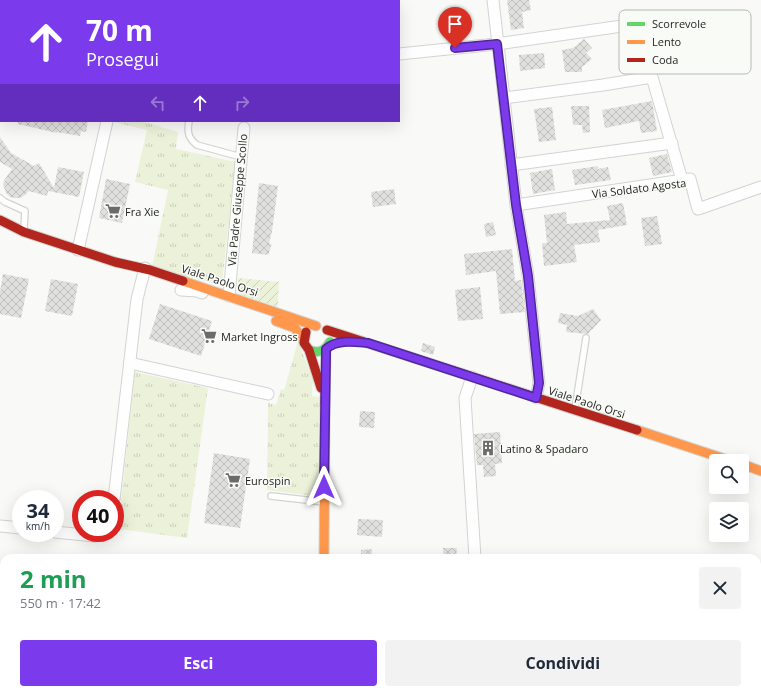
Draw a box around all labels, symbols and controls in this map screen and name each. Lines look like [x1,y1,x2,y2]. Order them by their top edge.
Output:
pin [438,7.0,472,48]
legend [619,10,751,74]
text: 70 m [86,11,153,49]
icon: arrive [444,13,466,35]
icon: ahead [20,16,72,68]
text: Scorrevole [652,16,706,31]
text: Lento [652,34,682,49]
text: Prosegui [86,47,159,71]
text: Coda [652,52,678,67]
icon: left [147,92,169,114]
icon: ahead [189,92,211,114]
icon: right [231,92,253,114]
street label: Via Padre Giuseppe Scollo [224,133,250,267]
street label: Via Soldato Agosta [591,175,687,201]
supermarket icon: Fra Xie [104,202,122,220]
place label: Fra Xie [125,204,159,219]
street label: Viale Paolo Orsi [180,261,260,299]
supermarket icon: Market Ingross [200,327,218,345]
place label: Market Ingross [221,329,298,344]
street label: Viale Paolo Orsi [547,383,627,421]
building icon: Latino & Spadaro [479,439,497,457]
place label: Latino & Spadaro [500,441,589,456]
map controls [709,454,749,542]
button: search [709,454,749,494]
position arrow [303,466,345,508]
supermarket icon: Eurospin [224,471,242,489]
place label: Eurospin [245,473,290,488]
speed limit sign: 40 [72,490,124,542]
text: 34 [27,497,49,524]
button: layers [709,502,749,542]
text: km/h [26,519,50,533]
text: 2 min [20,562,87,595]
button: close [699,567,741,609]
text: 550 m · 17:42 [20,594,101,612]
button: Esci [20,640,377,686]
button: Condividi [385,640,741,686]

